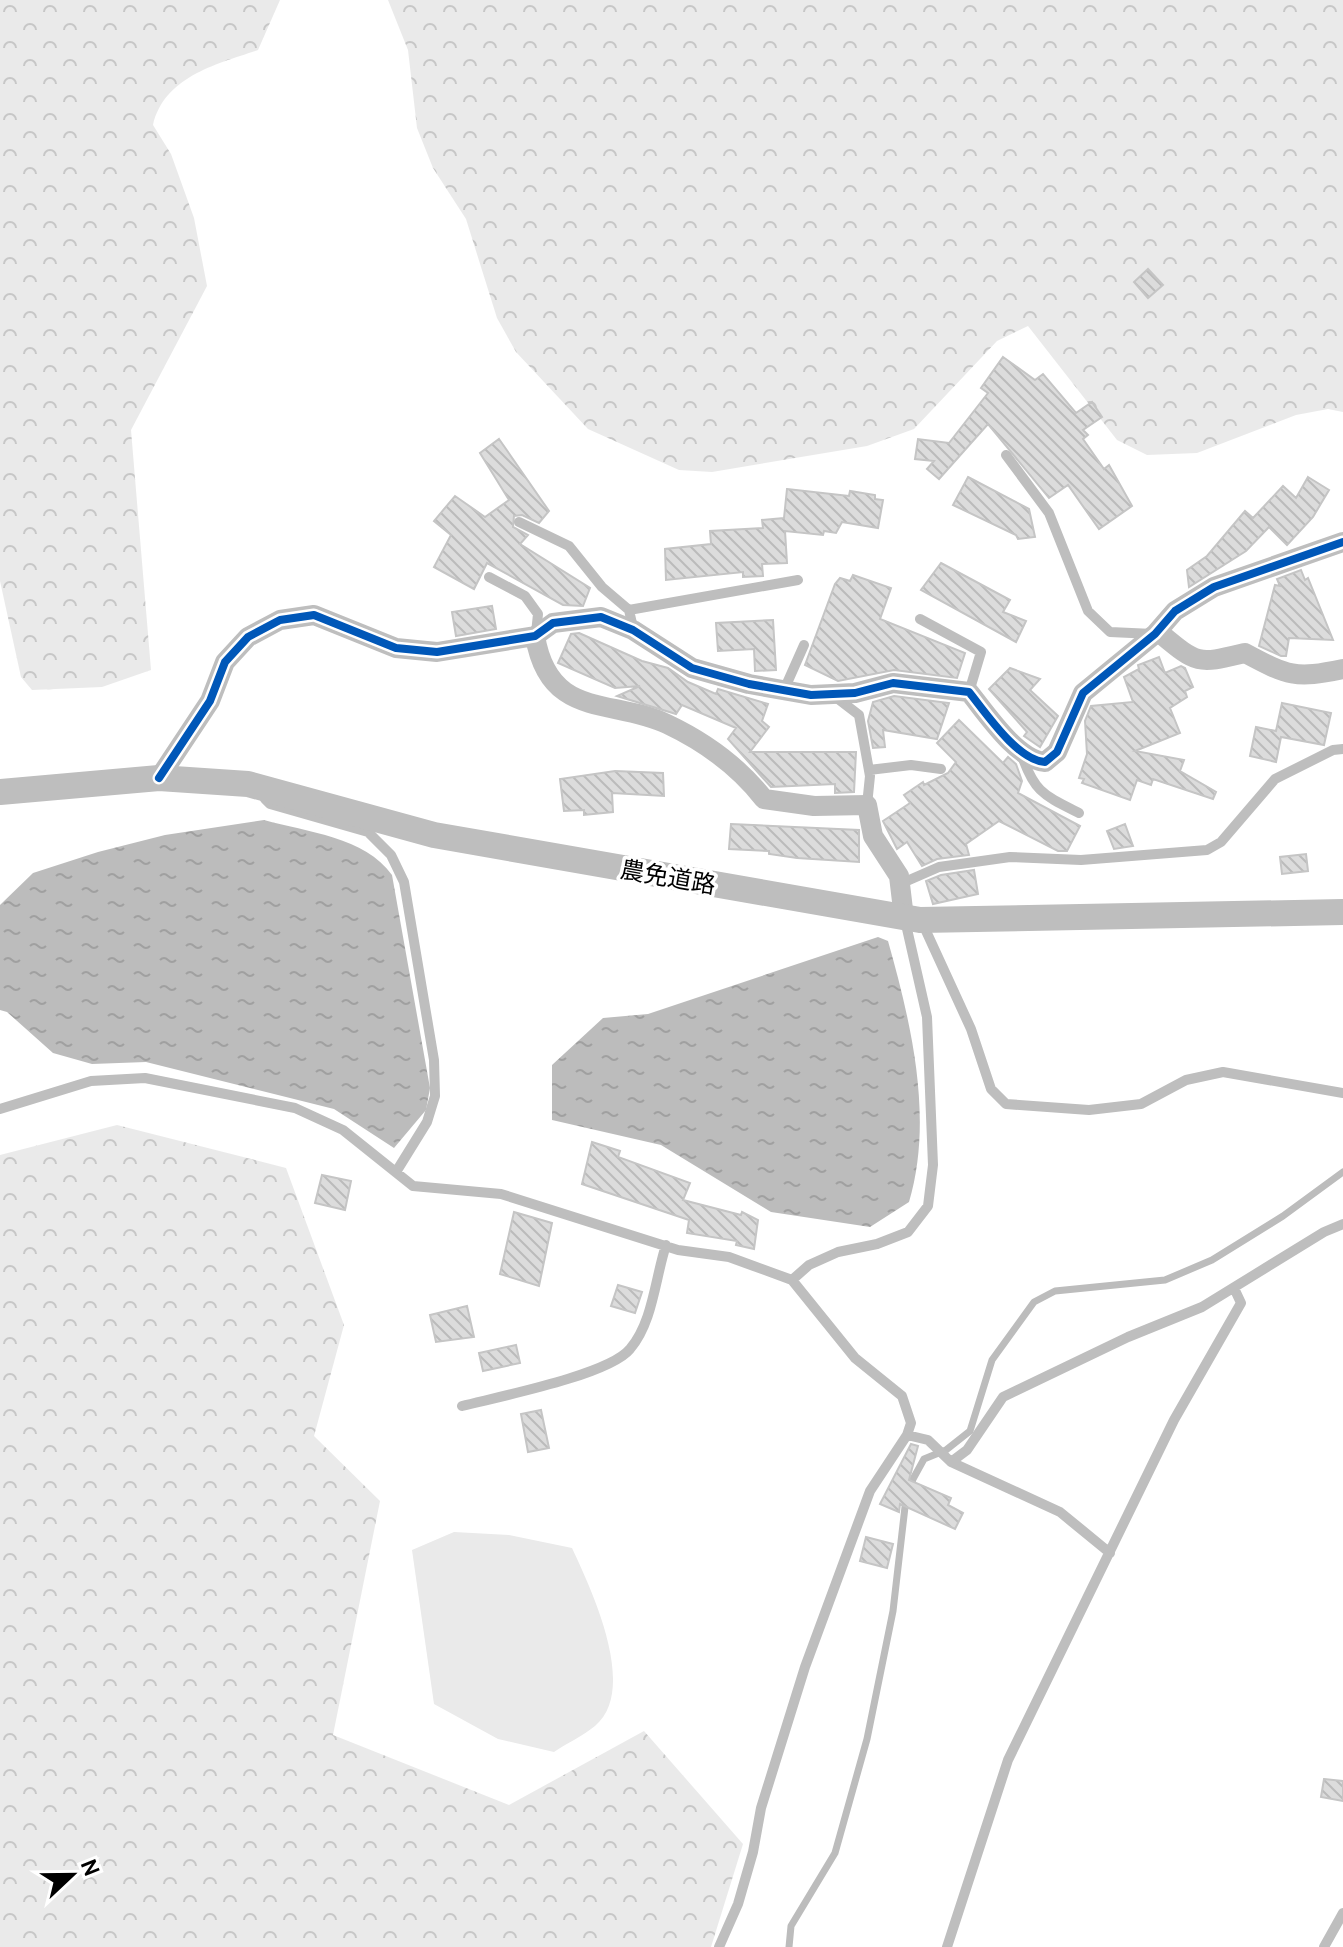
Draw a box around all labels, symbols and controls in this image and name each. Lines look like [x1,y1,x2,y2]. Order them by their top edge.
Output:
street label: 農免道路 [618,854,718,900]
north arrow [32,1835,112,1915]
text: N [75,1855,106,1880]

